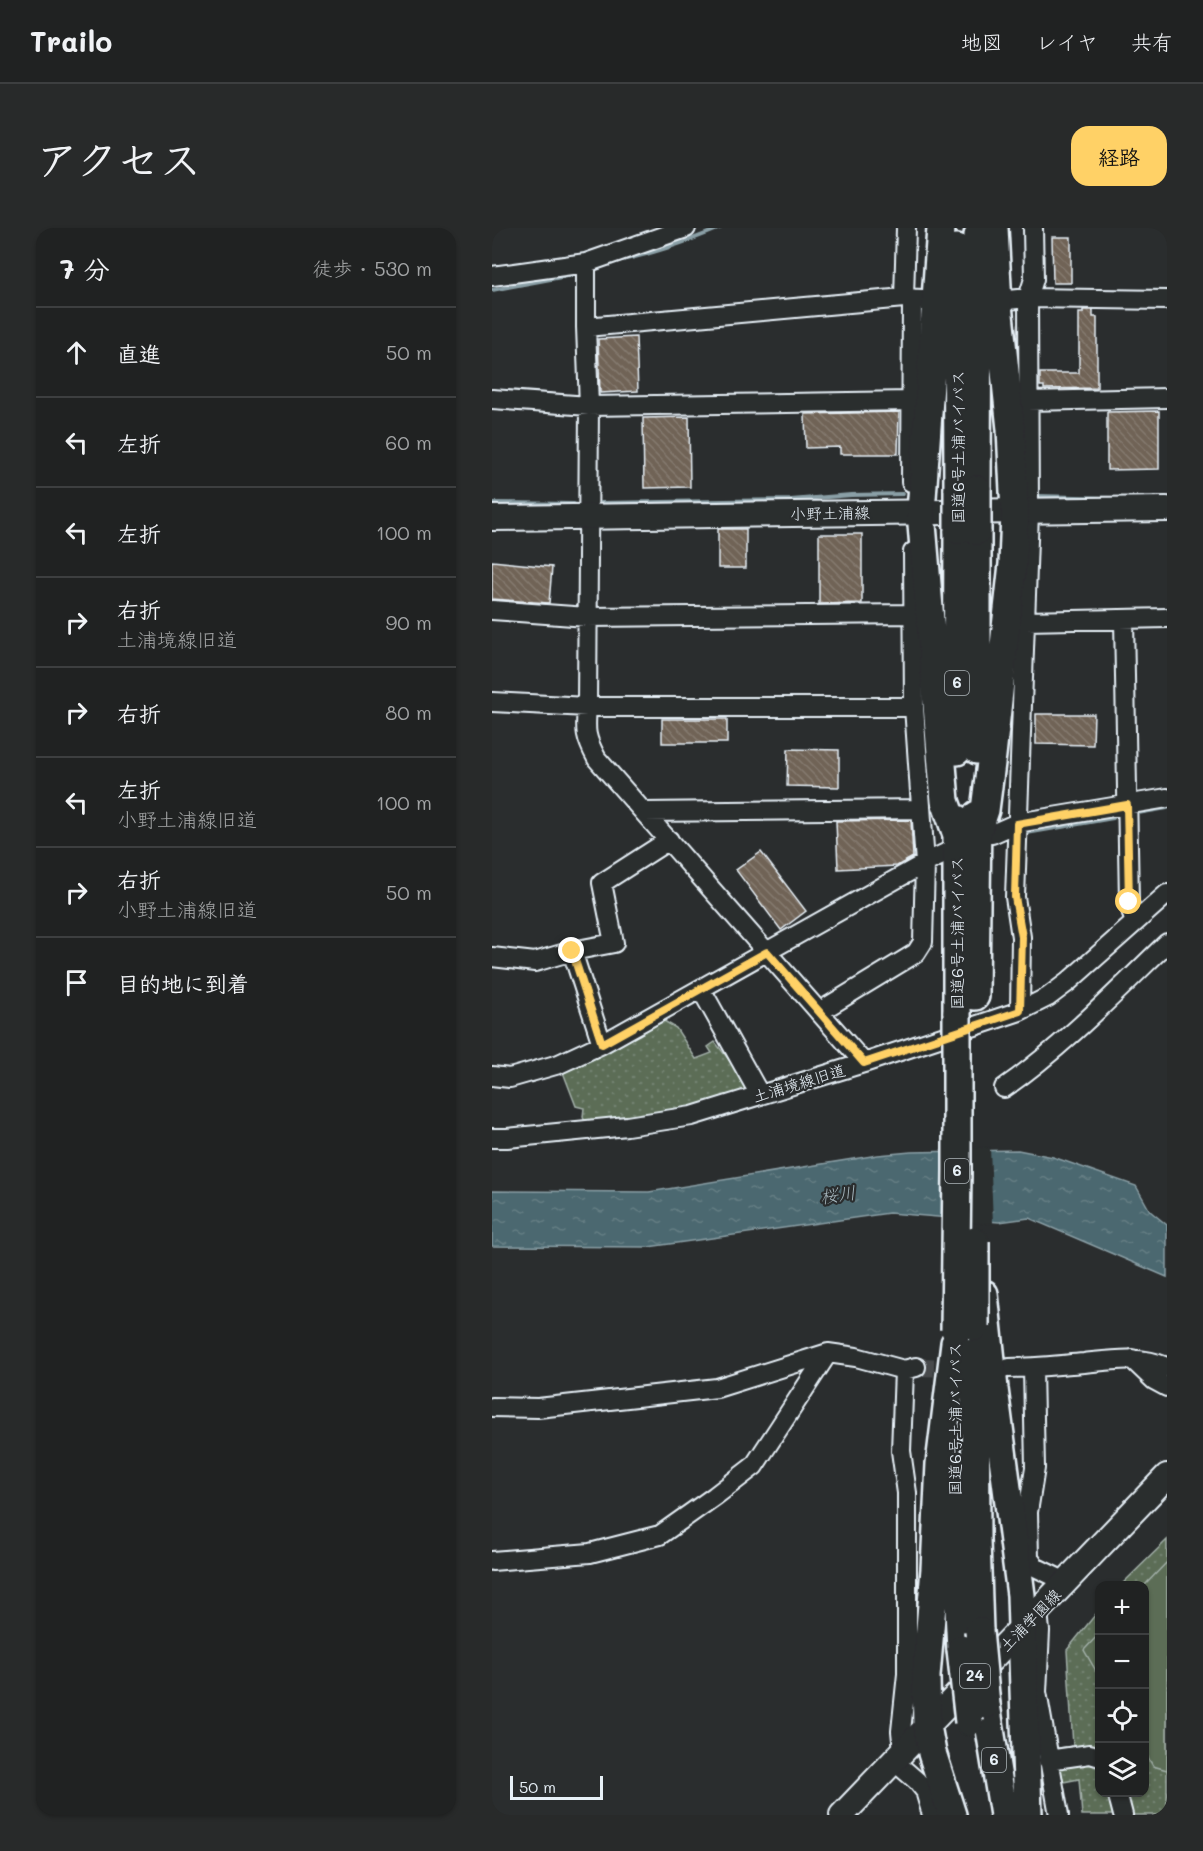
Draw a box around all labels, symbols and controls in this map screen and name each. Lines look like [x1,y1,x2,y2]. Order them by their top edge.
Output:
text: Trailo [30,23,112,59]
text: 地図 [961,28,1003,55]
text: レイヤ [1036,28,1098,55]
text: 共有 [1131,28,1173,55]
button: 経路 [1071,126,1167,186]
text: アクセス [36,131,201,186]
text: 7 分 [60,252,110,286]
text: 徒歩 · 530 m [312,255,432,281]
icon: ahead [60,336,93,369]
text: 直進 [117,339,161,368]
text: 50 m [386,339,432,365]
street label: 国道6号土浦バイパス [947,370,968,524]
icon: left [60,426,93,459]
text: 左折 [117,429,161,458]
text: 60 m [385,429,432,455]
street label: 小野土浦線 [790,501,870,524]
icon: left [60,516,93,549]
text: 左折 [117,519,161,548]
text: 100 m [376,519,432,545]
text: 右折 [117,595,161,624]
icon: right [60,606,93,639]
text: 90 m [386,609,432,635]
text: 土浦境線旧道 [117,626,237,652]
road number: 6 [945,671,969,695]
icon: right [60,696,93,729]
text: 右折 [117,699,161,728]
text: 80 m [385,699,432,725]
text: 左折 [117,775,161,804]
icon: left [60,786,93,819]
text: 100 m [376,789,432,815]
text: 小野土浦線旧道 [117,806,257,832]
street label: 国道6号土浦バイパス [946,856,967,1010]
text: 右折 [117,865,161,894]
icon: right [60,876,93,909]
text: 50 m [386,879,432,905]
route start [1115,888,1141,914]
text: 小野土浦線旧道 [117,896,257,922]
route end [558,937,584,963]
icon: arrive [60,966,93,999]
text: 目的地に到着 [117,969,249,998]
street label: 土浦境線旧道 [750,1058,848,1107]
road number: 6 [945,1159,969,1183]
water label: 桜川 [818,1180,857,1208]
street label: 国道6号土浦バイパス [944,1342,965,1496]
map controls [1095,1581,1149,1797]
button: + [1095,1581,1149,1635]
street label: 土浦学園線 [994,1584,1065,1656]
button: − [1095,1635,1149,1689]
road number: 24 [960,1664,990,1688]
button: locate [1095,1689,1149,1743]
button: layers [1095,1743,1149,1797]
road number: 6 [982,1748,1006,1772]
scale bar [510,1773,603,1800]
text: 50 m [519,1776,556,1797]

